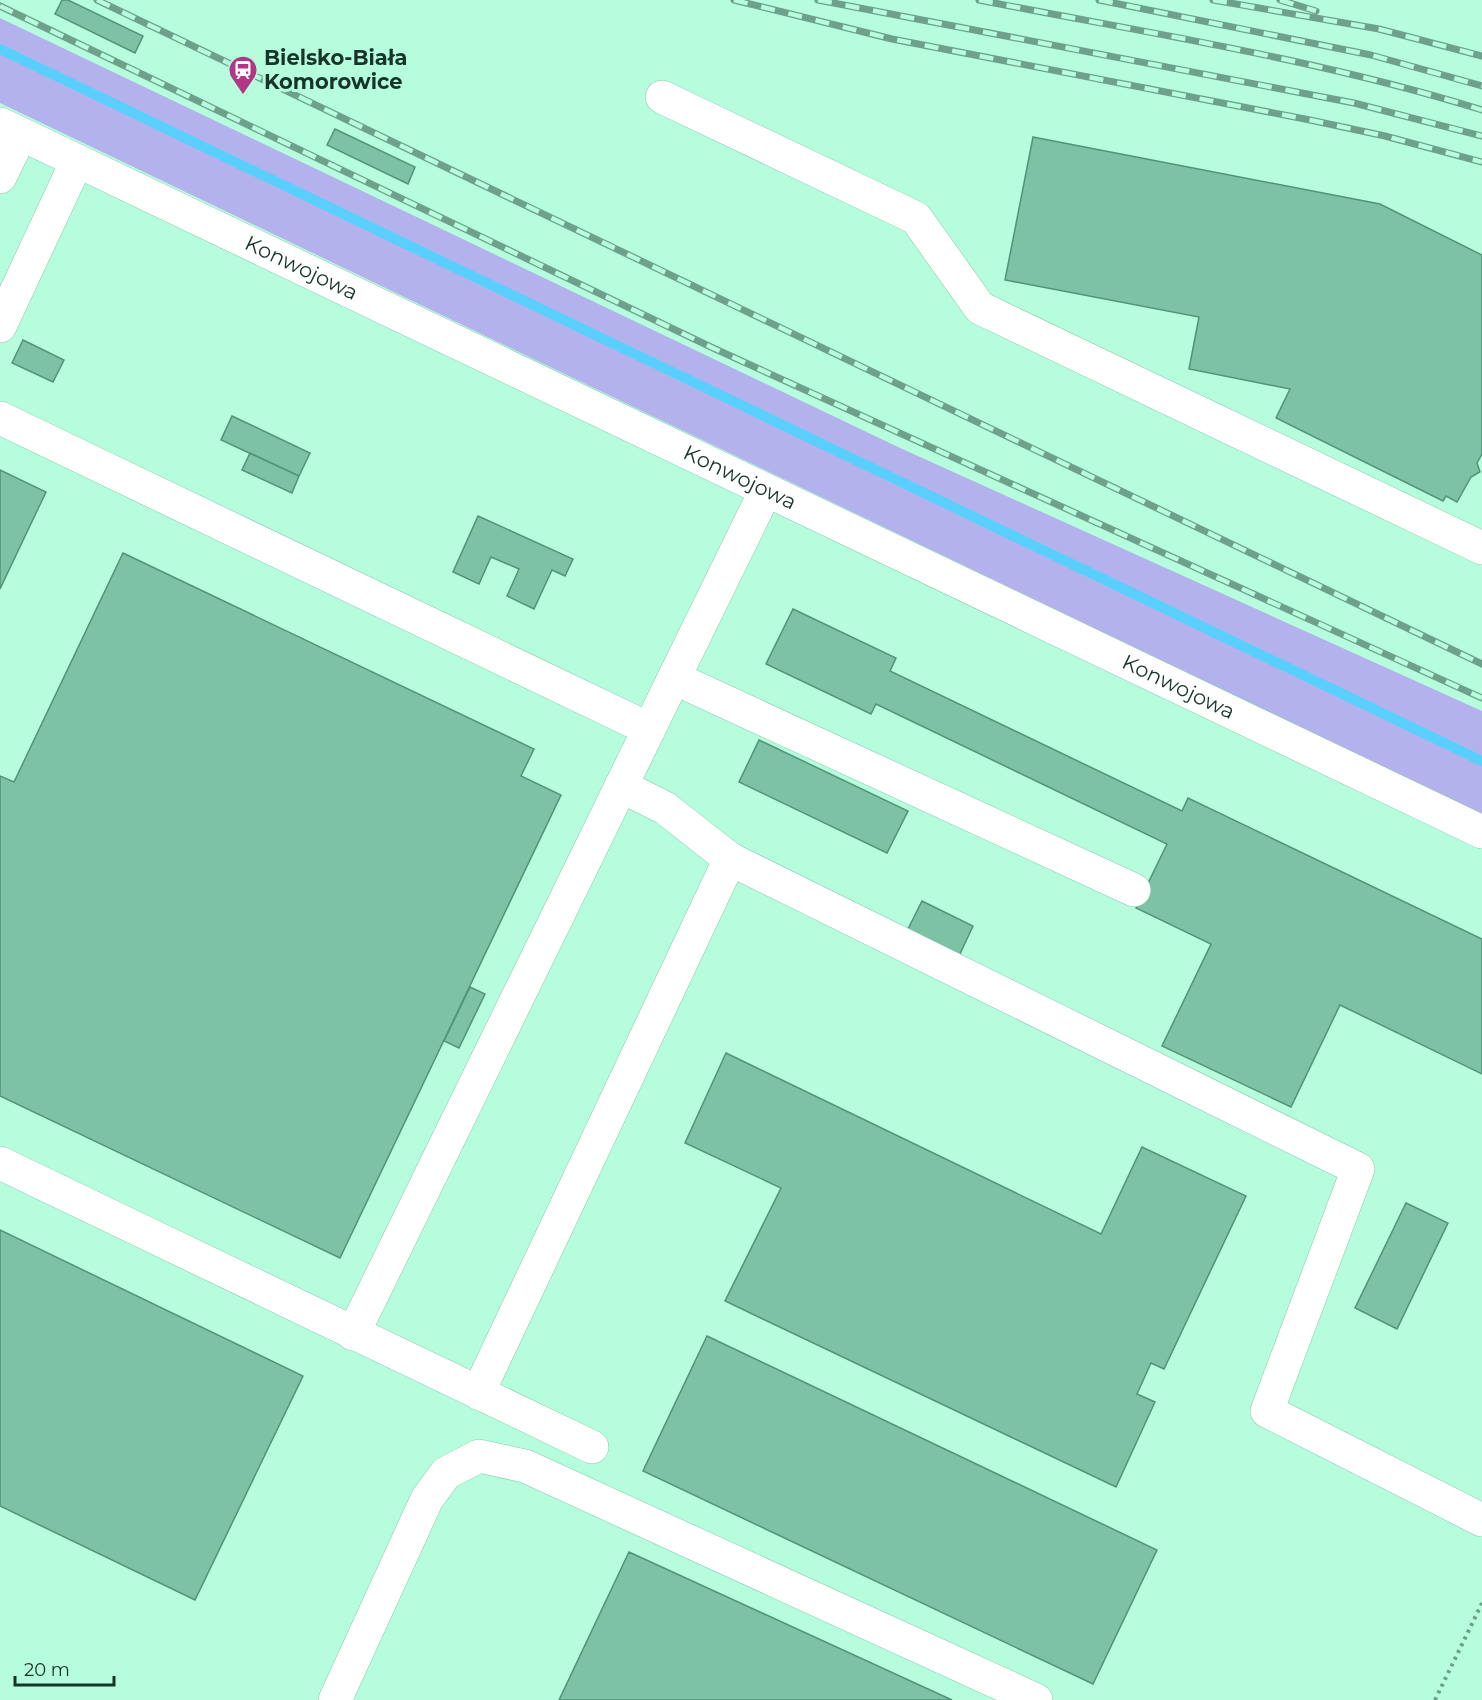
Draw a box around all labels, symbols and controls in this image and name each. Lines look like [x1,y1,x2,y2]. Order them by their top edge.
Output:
place label: Bielsko-Biała Komorowice [264,45,408,94]
station icon: Bielsko-Biała Komorowice [227,54,259,96]
street label: Konwojowa [241,230,362,305]
street label: Konwojowa [680,439,801,515]
street label: Konwojowa [1118,649,1239,724]
scale bar [15,1649,114,1687]
text: 20 m [24,1659,70,1681]

